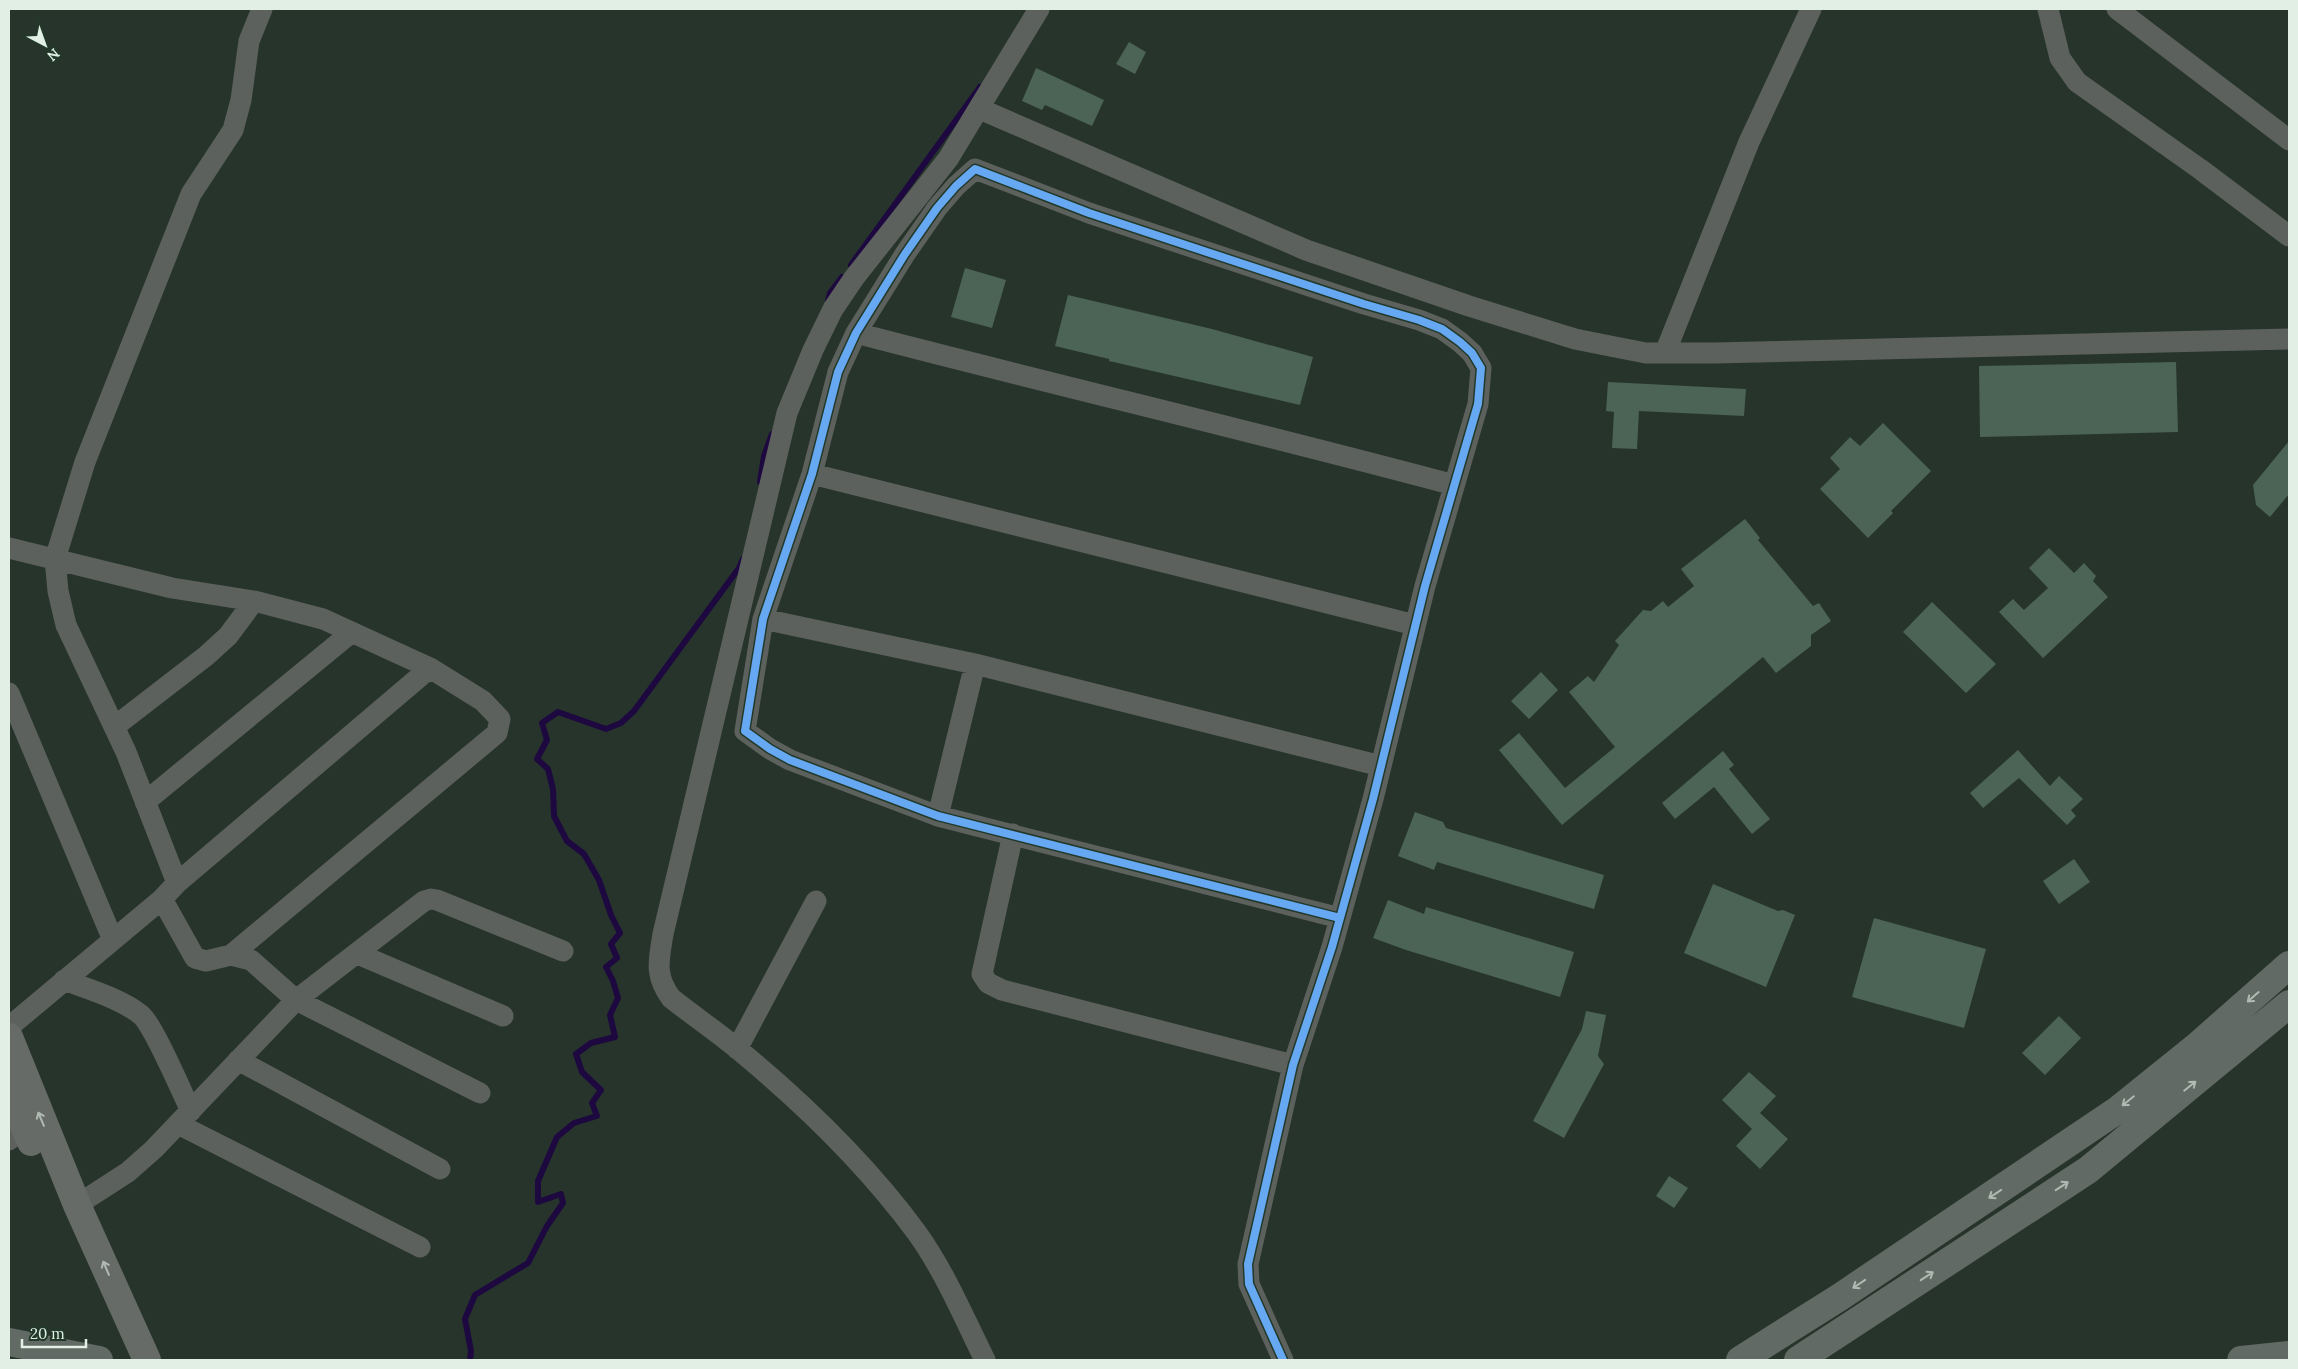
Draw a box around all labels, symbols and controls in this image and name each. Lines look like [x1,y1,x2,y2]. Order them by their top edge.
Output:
north arrow [20,20,70,70]
text: N [43,44,64,65]
one-way arrow [2246,991,2259,1003]
one-way arrow [2183,1080,2196,1091]
one-way arrow [2122,1096,2135,1107]
one-way arrow [36,1112,46,1127]
one-way arrow [2055,1181,2069,1191]
one-way arrow [1988,1189,2002,1199]
one-way arrow [100,1261,110,1276]
one-way arrow [1919,1270,1933,1280]
one-way arrow [1853,1279,1867,1289]
scale bar [22,1316,86,1348]
text: 20 m [30,1324,65,1343]

